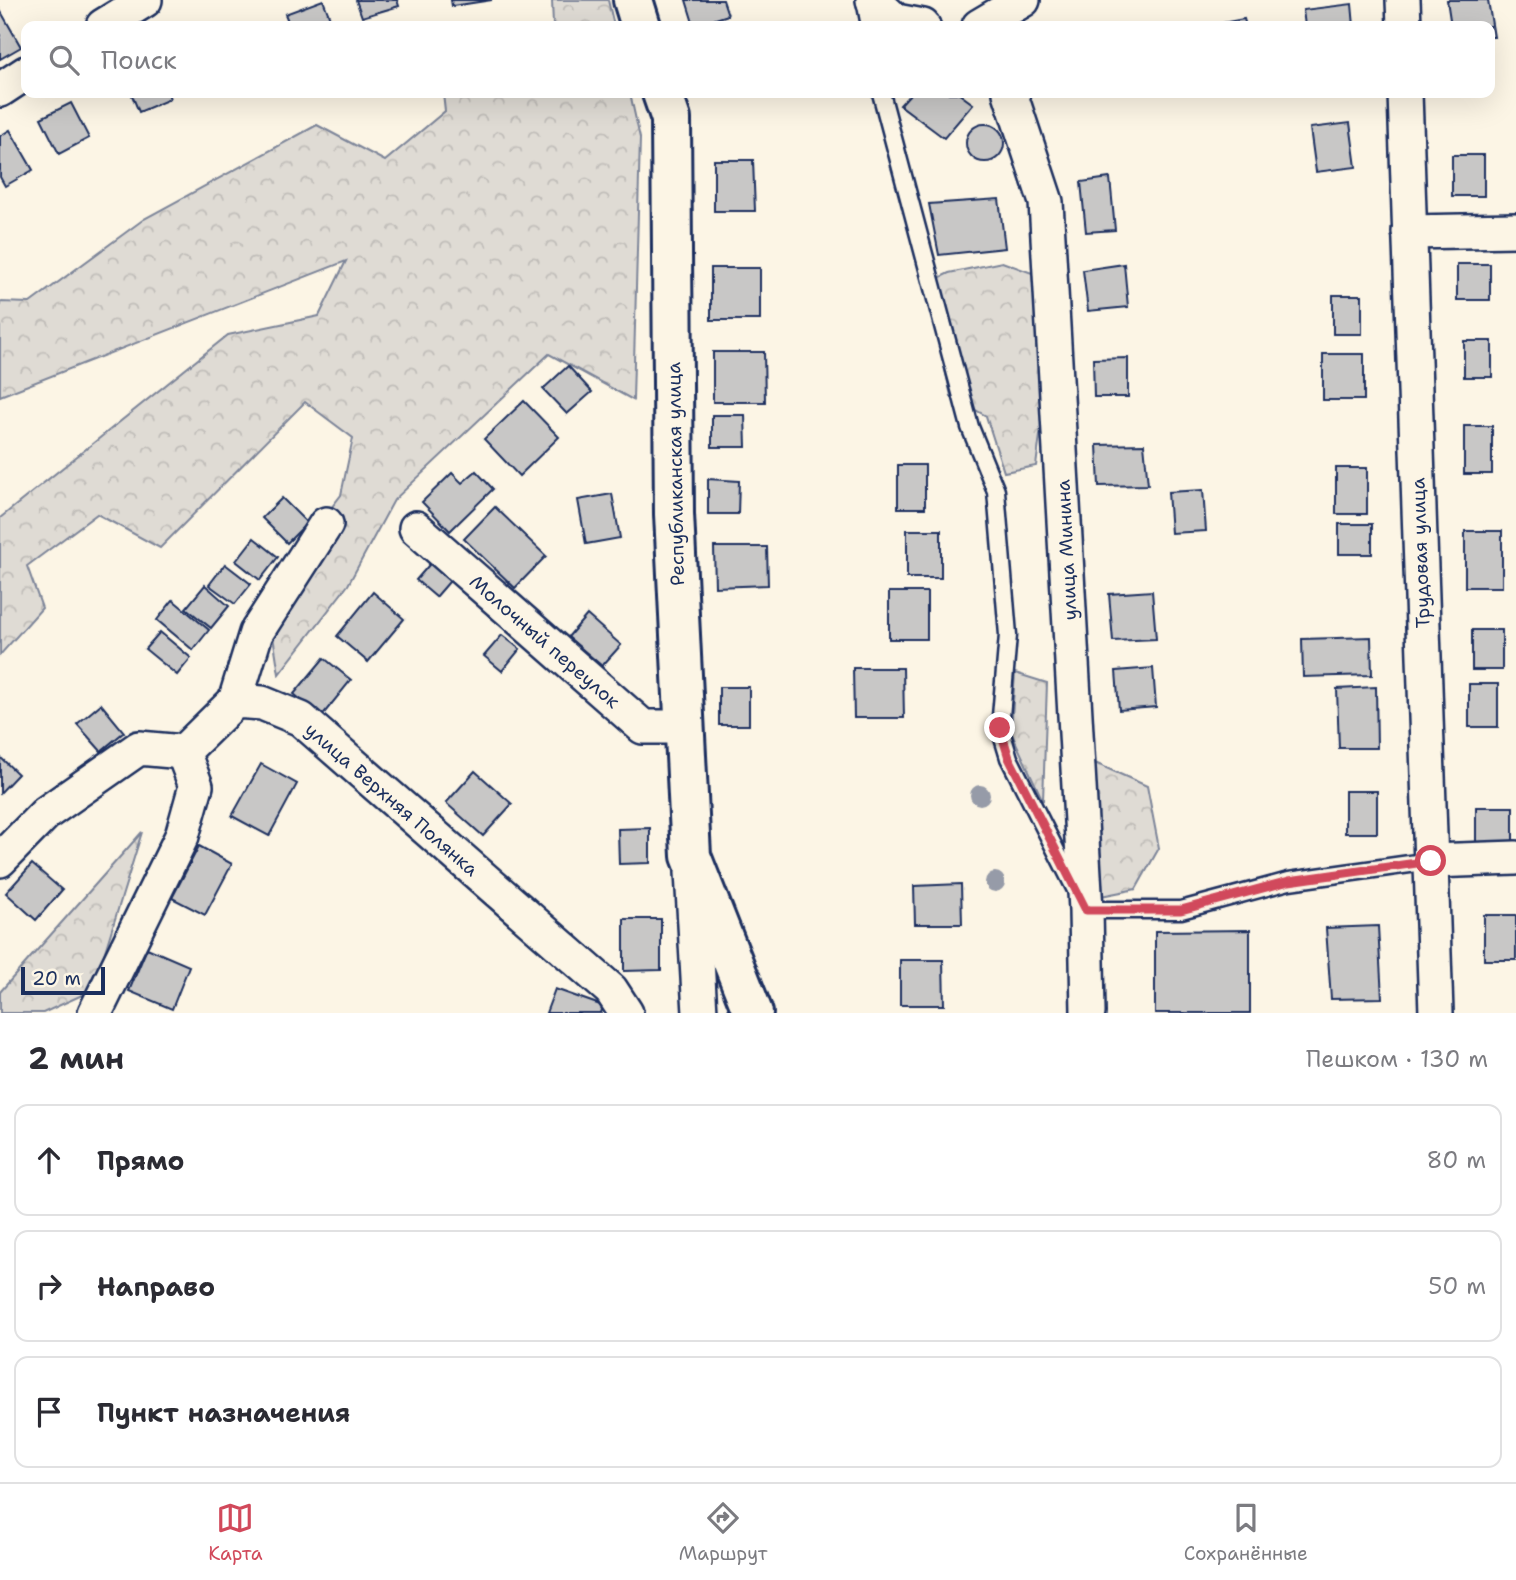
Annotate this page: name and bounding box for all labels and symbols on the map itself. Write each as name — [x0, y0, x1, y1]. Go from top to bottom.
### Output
street label: Республиканская улица — [661, 362, 690, 586]
street label: Трудовая улица — [1405, 477, 1436, 629]
street label: улица Минина — [1050, 479, 1083, 621]
street label: Молочный переулок — [464, 569, 625, 714]
route end — [984, 712, 1015, 743]
street label: улица Верхняя Полянка — [300, 717, 484, 882]
route start — [1415, 845, 1446, 876]
scale bar — [21, 964, 105, 996]

